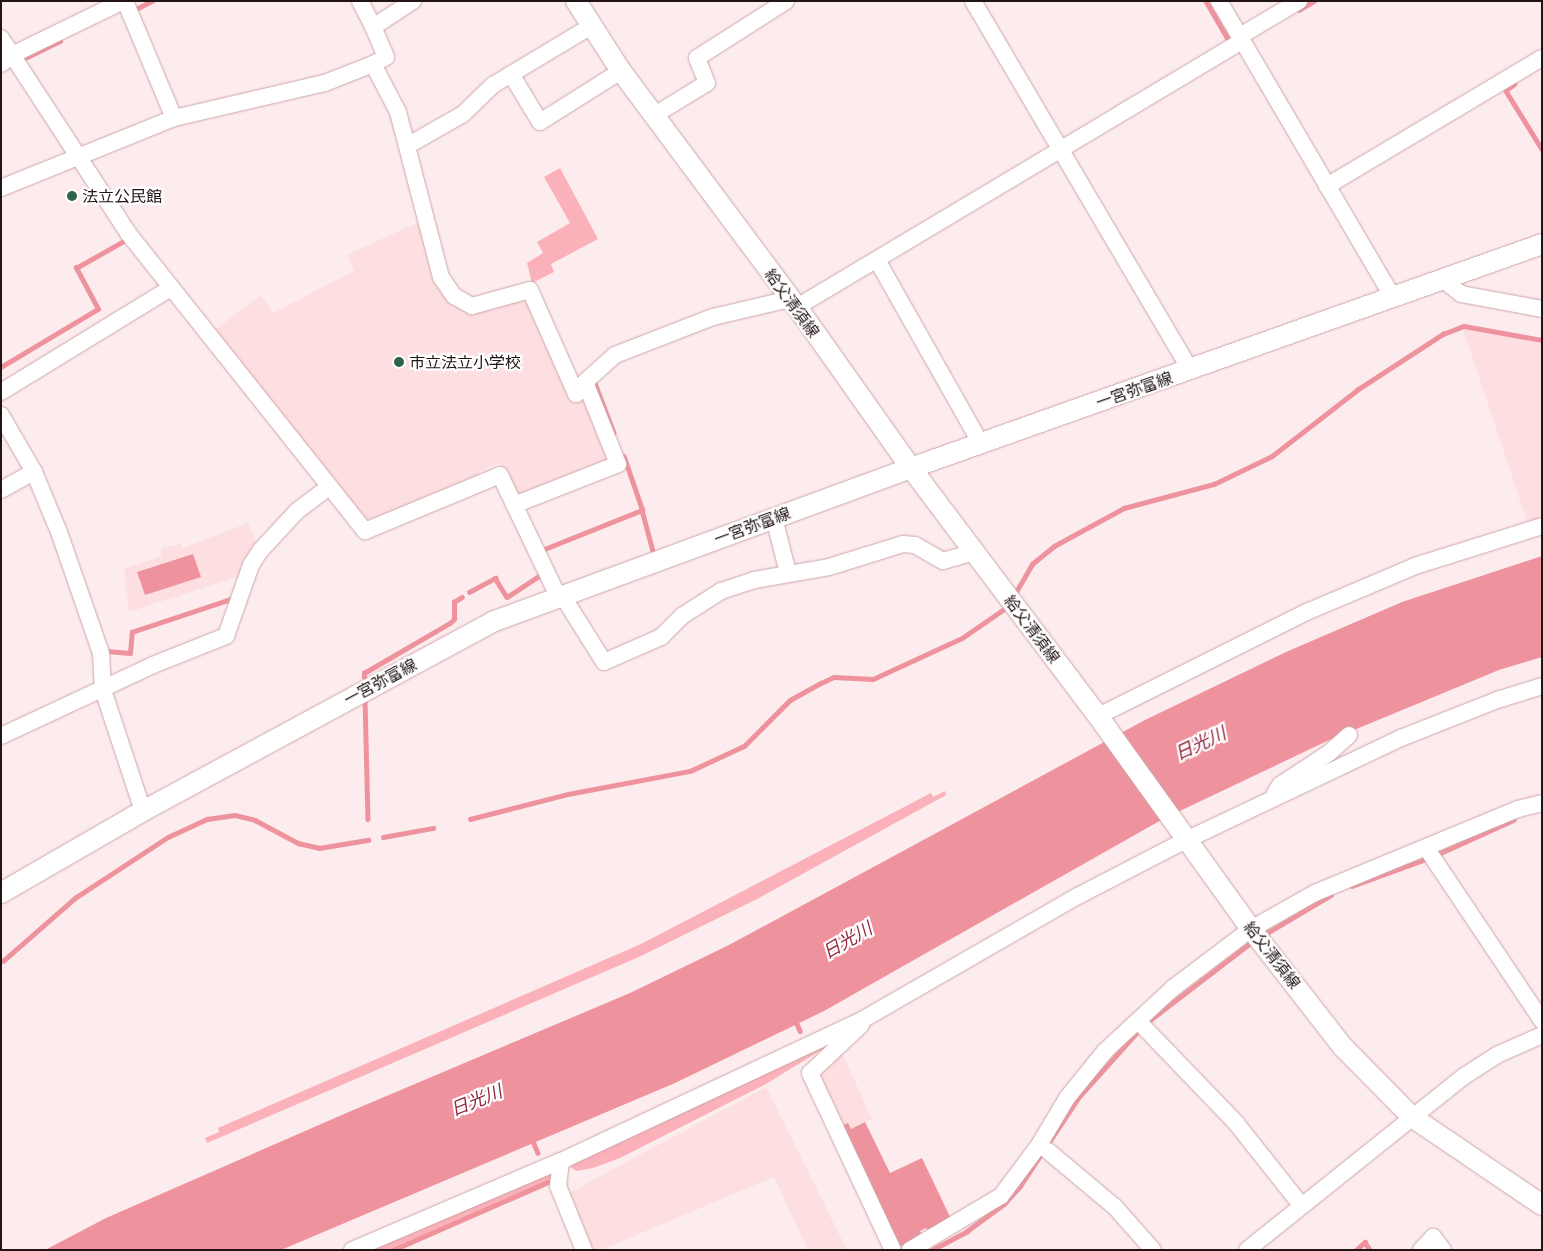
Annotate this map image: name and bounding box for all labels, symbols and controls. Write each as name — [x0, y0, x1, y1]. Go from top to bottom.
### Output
place label: 法立公民館 — [82, 186, 162, 206]
marker: 法立公民館 — [66, 190, 78, 202]
street label: 給父清須線 — [761, 265, 823, 341]
place label: 市立法立小学校 — [409, 352, 521, 372]
marker: 市立法立小学校 — [393, 356, 405, 368]
street label: 一宮弥富線 — [1093, 368, 1175, 412]
street label: 一宮弥富線 — [711, 503, 793, 549]
street label: 給父清須線 — [1000, 591, 1064, 667]
street label: 一宮弥富線 — [340, 655, 420, 709]
water label: 日光川 — [1171, 722, 1229, 764]
water label: 日光川 — [818, 917, 876, 963]
street label: 給父清須線 — [1240, 918, 1304, 992]
water label: 日光川 — [447, 1080, 505, 1120]

